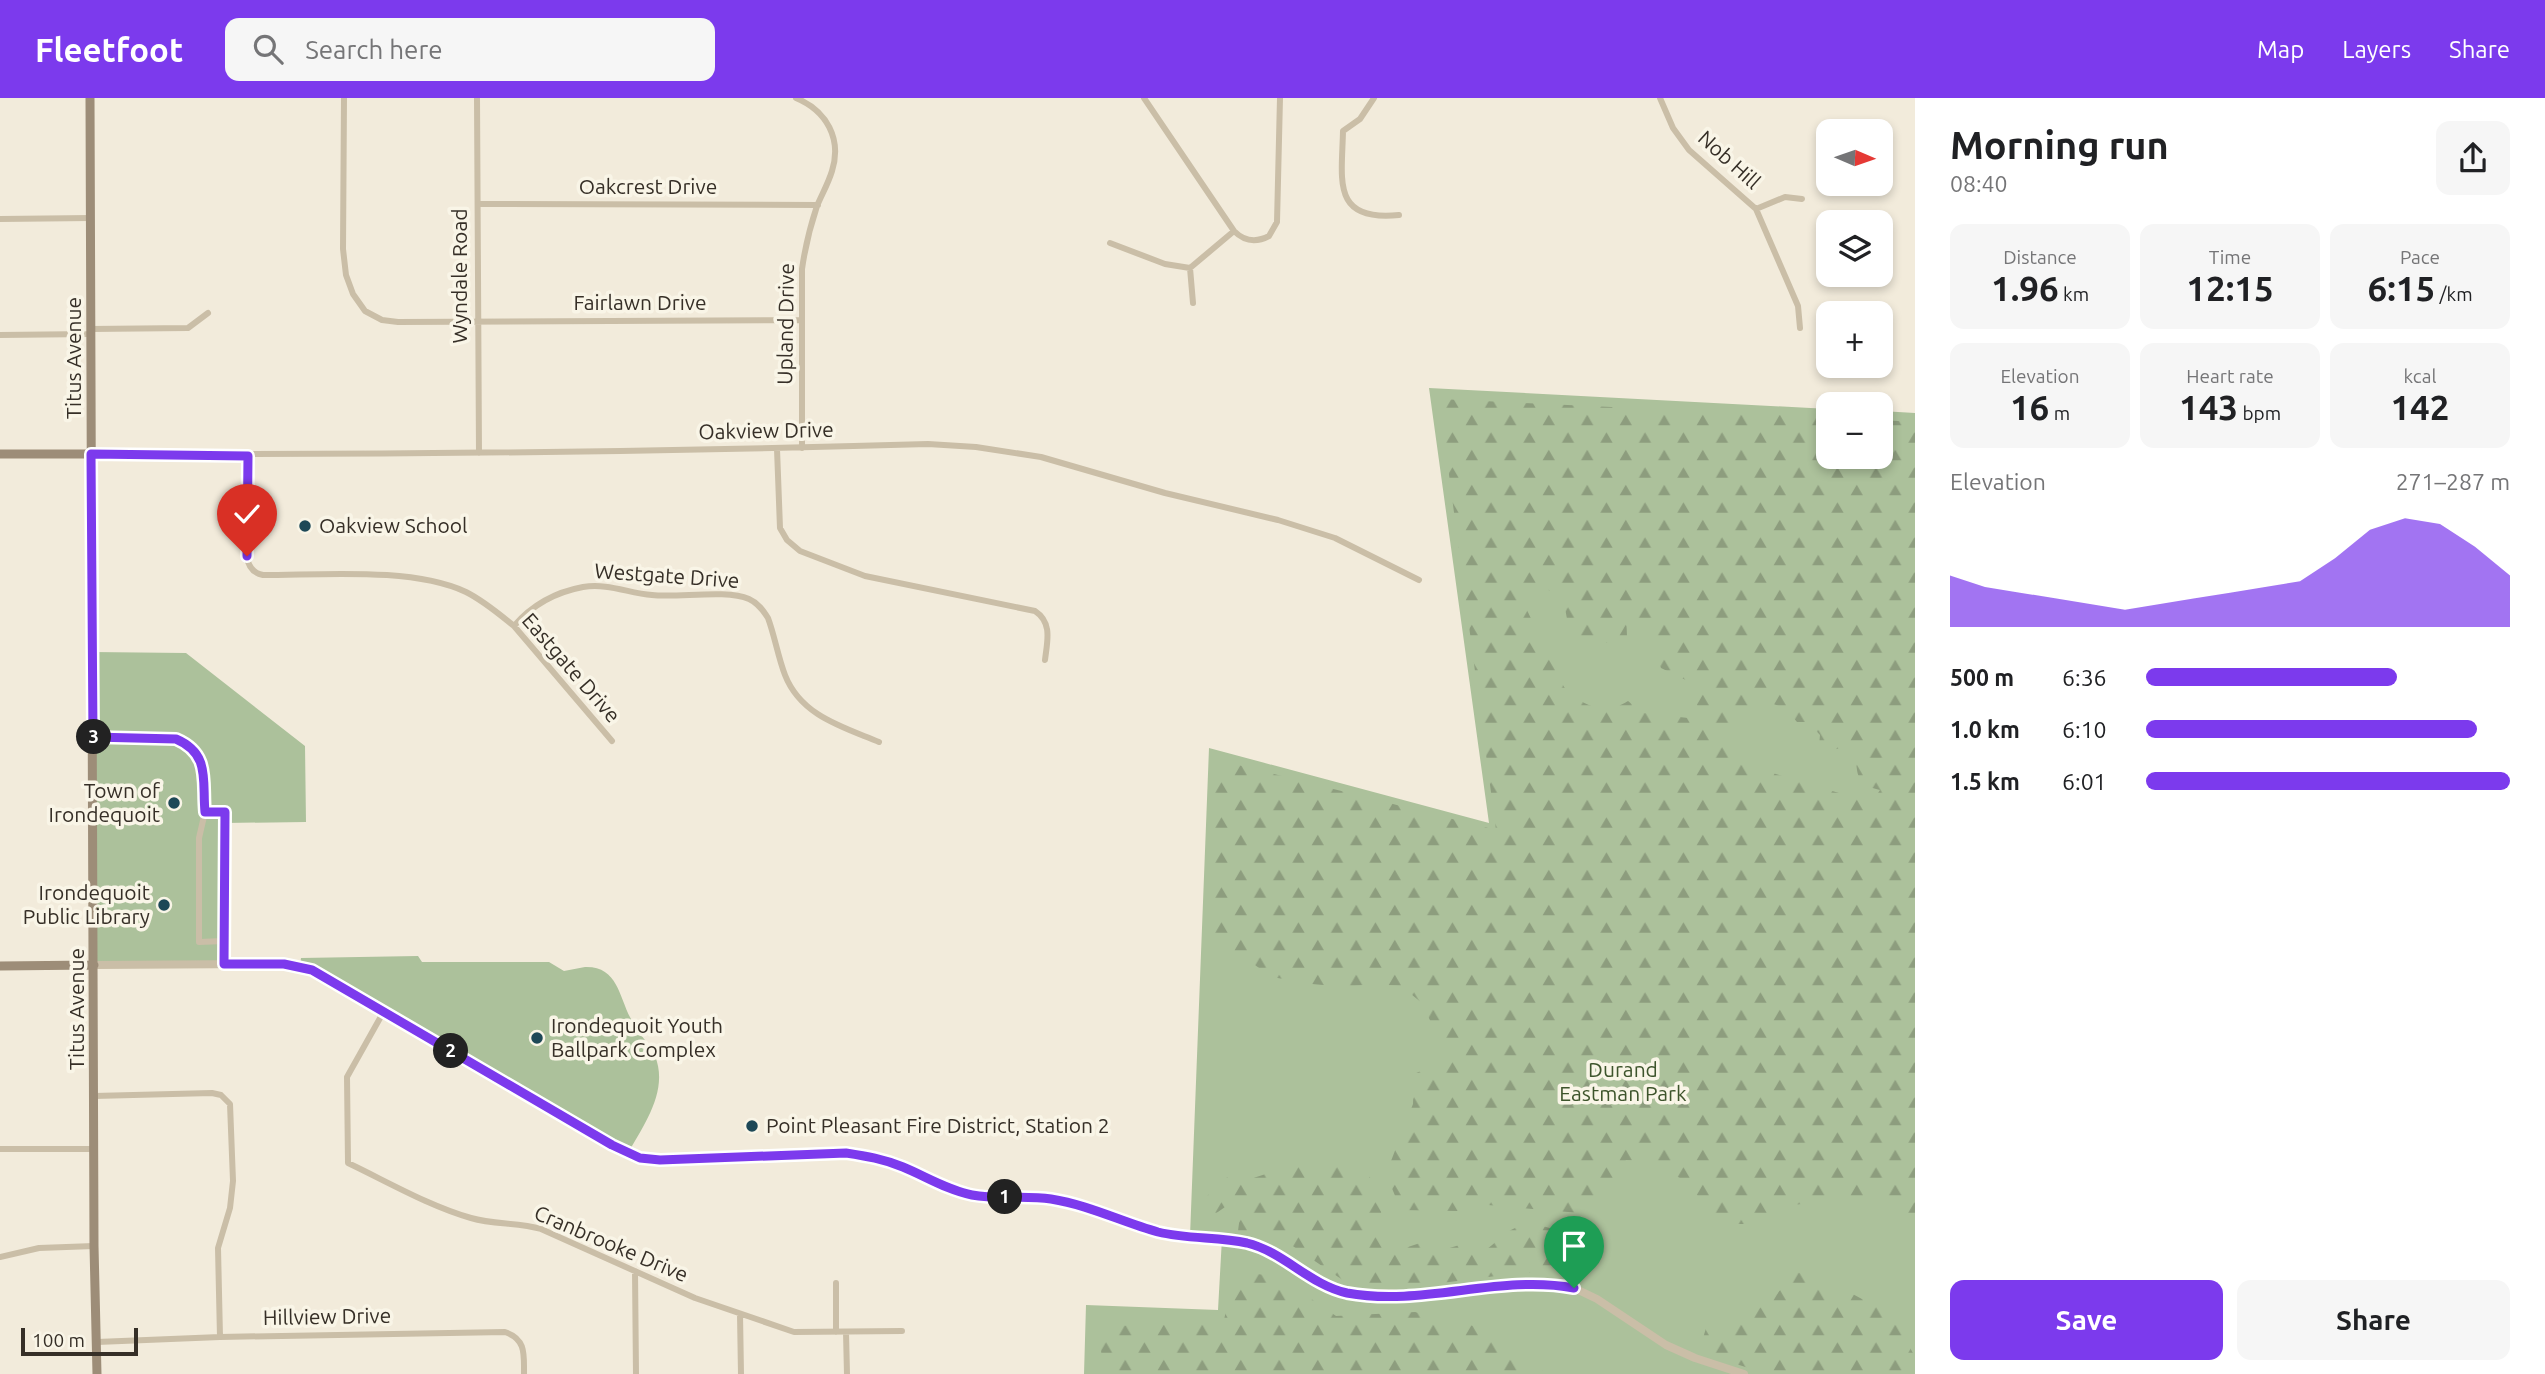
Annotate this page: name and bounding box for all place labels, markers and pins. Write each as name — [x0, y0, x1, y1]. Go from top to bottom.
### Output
pin — [217, 484, 277, 556]
place label: Oakview School — [319, 513, 468, 537]
marker: Oakview School — [297, 518, 313, 534]
pin: 3 — [76, 720, 112, 754]
place label: Town of Irondequoit — [49, 778, 161, 826]
marker: Town of Irondequoit — [166, 795, 182, 811]
place label: Irondequoit Public Library — [23, 880, 150, 928]
marker: Irondequoit Public Library — [156, 897, 172, 913]
place label: Irondequoit Youth Ballpark Complex — [551, 1013, 723, 1061]
marker: Irondequoit Youth Ballpark Complex — [529, 1030, 545, 1046]
pin: 2 — [434, 1034, 468, 1068]
place label: Point Pleasant Fire District, Station 2 — [766, 1113, 1110, 1137]
marker: Point Pleasant Fire District, Station 2 — [744, 1118, 760, 1134]
pin: 1 — [988, 1180, 1023, 1214]
pin — [1544, 1216, 1604, 1288]

